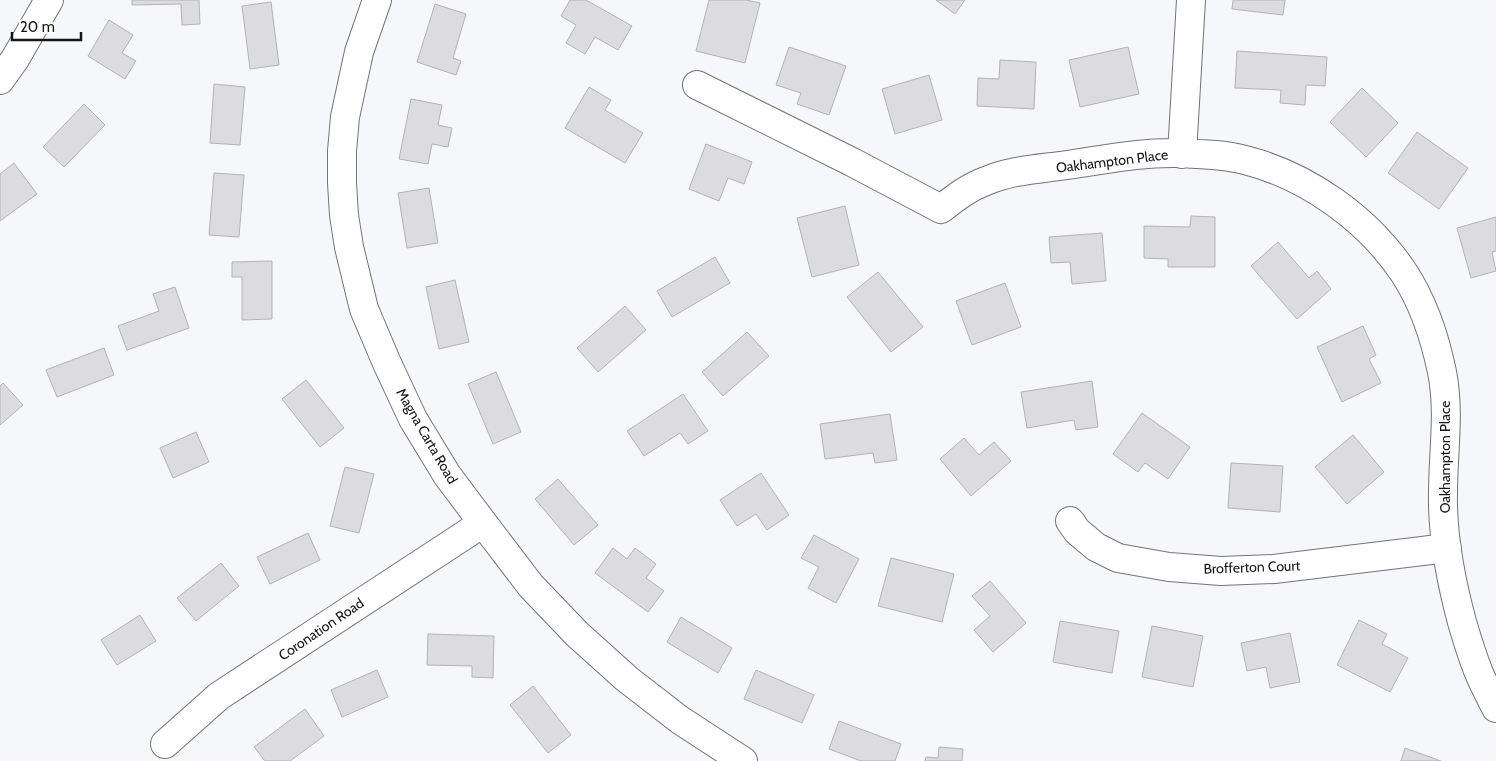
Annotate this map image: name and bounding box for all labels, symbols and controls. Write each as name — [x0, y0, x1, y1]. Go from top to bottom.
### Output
scale bar — [12, 10, 81, 42]
text: 20 m — [20, 18, 55, 36]
street label: Oakhampton Place — [1055, 145, 1169, 177]
street label: Magna Carta Road — [392, 385, 462, 487]
street label: Oakhampton Place — [1436, 401, 1454, 513]
street label: Brofferton Court — [1203, 556, 1301, 578]
street label: Coronation Road — [275, 594, 367, 664]

